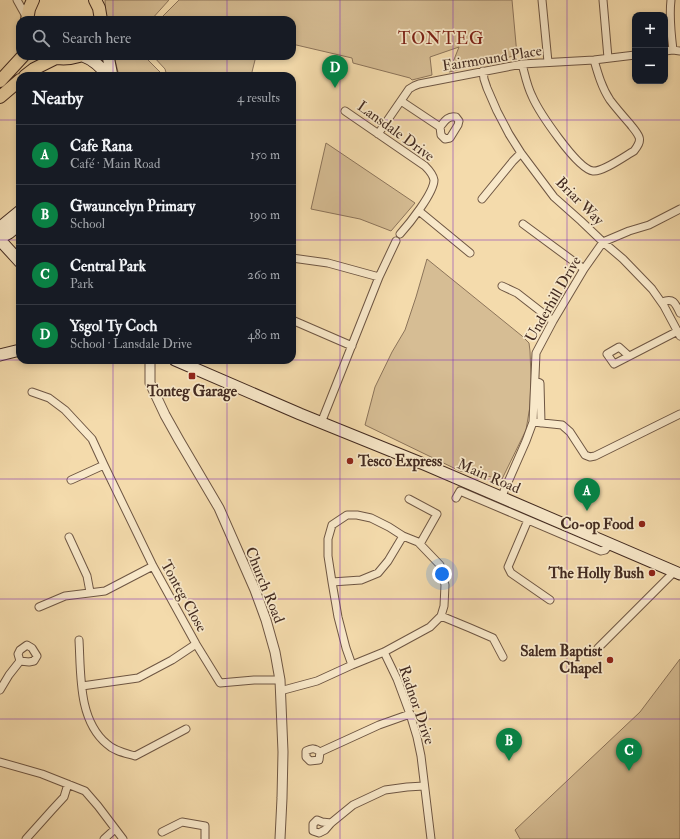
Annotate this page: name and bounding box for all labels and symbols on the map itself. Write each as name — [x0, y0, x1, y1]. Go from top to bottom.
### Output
district label: TONTEG — [398, 28, 484, 49]
street label: Fairmound Place — [441, 41, 543, 76]
pin: D — [322, 55, 348, 88]
street label: Lansdale Drive — [353, 97, 438, 166]
street label: Briar Way — [551, 173, 608, 230]
street label: Underhill Drive — [521, 253, 586, 346]
marker: Tonteg Garage — [187, 371, 197, 381]
place label: Tonteg Garage — [146, 382, 238, 402]
place label: Tesco Express — [357, 452, 442, 472]
street label: Main Road — [454, 455, 524, 499]
marker: Tesco Express — [345, 456, 355, 466]
pin: A — [574, 478, 600, 511]
place label: Co-op Food — [561, 515, 635, 535]
marker: Co-op Food — [637, 519, 647, 529]
street label: Church Road — [241, 544, 289, 627]
street label: Tonteg Close — [156, 557, 211, 635]
your location — [432, 564, 452, 584]
place label: The Holly Bush — [547, 564, 644, 584]
marker: The Holly Bush — [647, 568, 657, 578]
place label: Salem Baptist Chapel — [520, 642, 602, 679]
marker: Salem Baptist Chapel — [605, 655, 615, 665]
street label: Radnor Drive — [394, 663, 439, 747]
pin: B — [496, 728, 522, 761]
pin: C — [616, 738, 642, 771]

